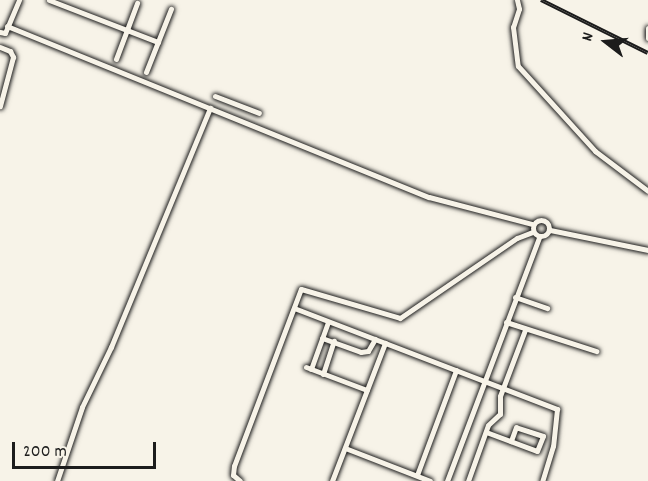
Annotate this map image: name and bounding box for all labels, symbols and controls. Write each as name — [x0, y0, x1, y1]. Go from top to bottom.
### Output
north arrow — [576, 12, 636, 72]
text: N — [576, 30, 600, 44]
scale bar — [15, 430, 159, 468]
text: 200 m — [23, 440, 67, 465]

